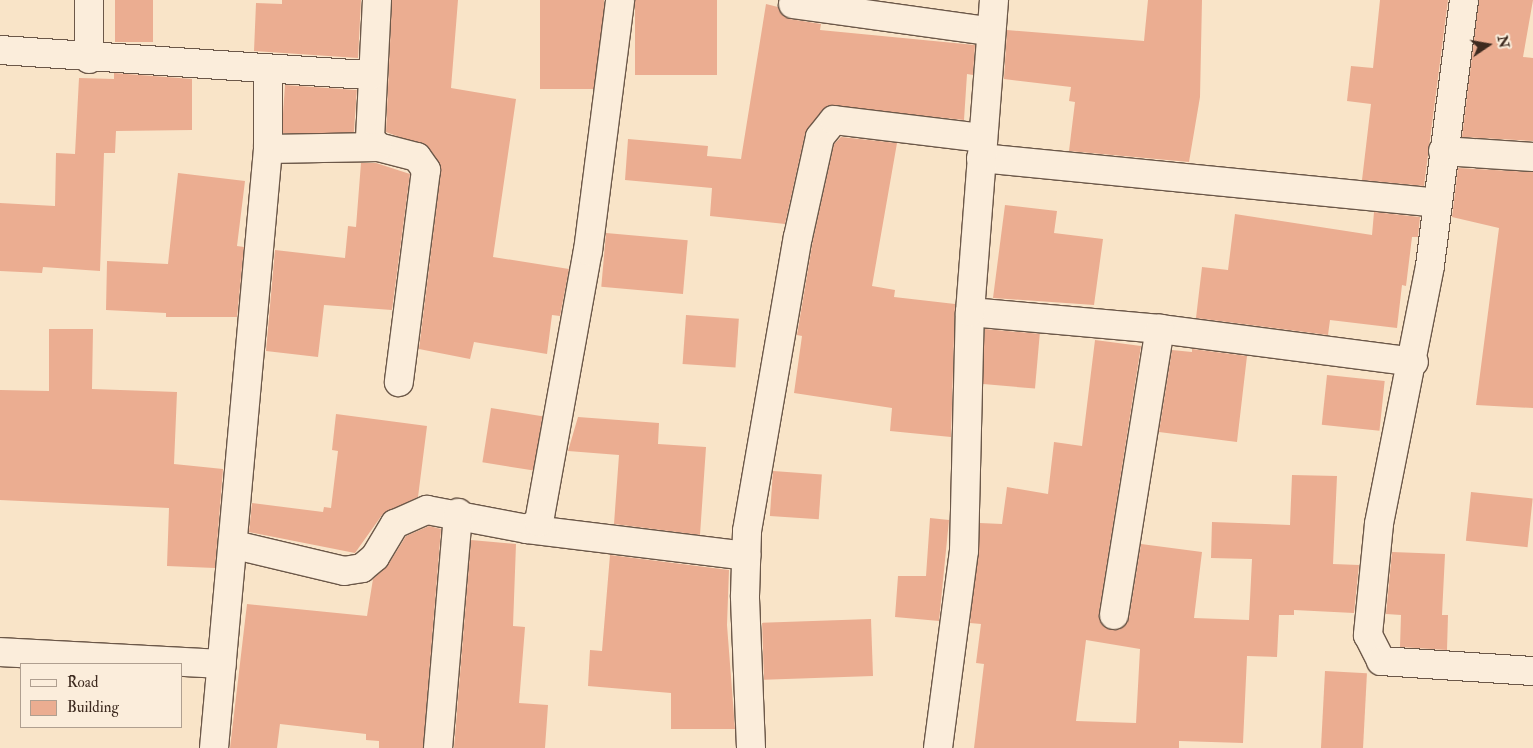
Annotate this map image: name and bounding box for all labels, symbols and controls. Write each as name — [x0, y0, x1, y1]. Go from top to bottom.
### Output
north arrow — [1463, 20, 1513, 70]
text: N — [1494, 34, 1513, 50]
legend — [20, 663, 182, 728]
text: Road — [67, 673, 98, 692]
text: Building — [67, 698, 119, 717]

